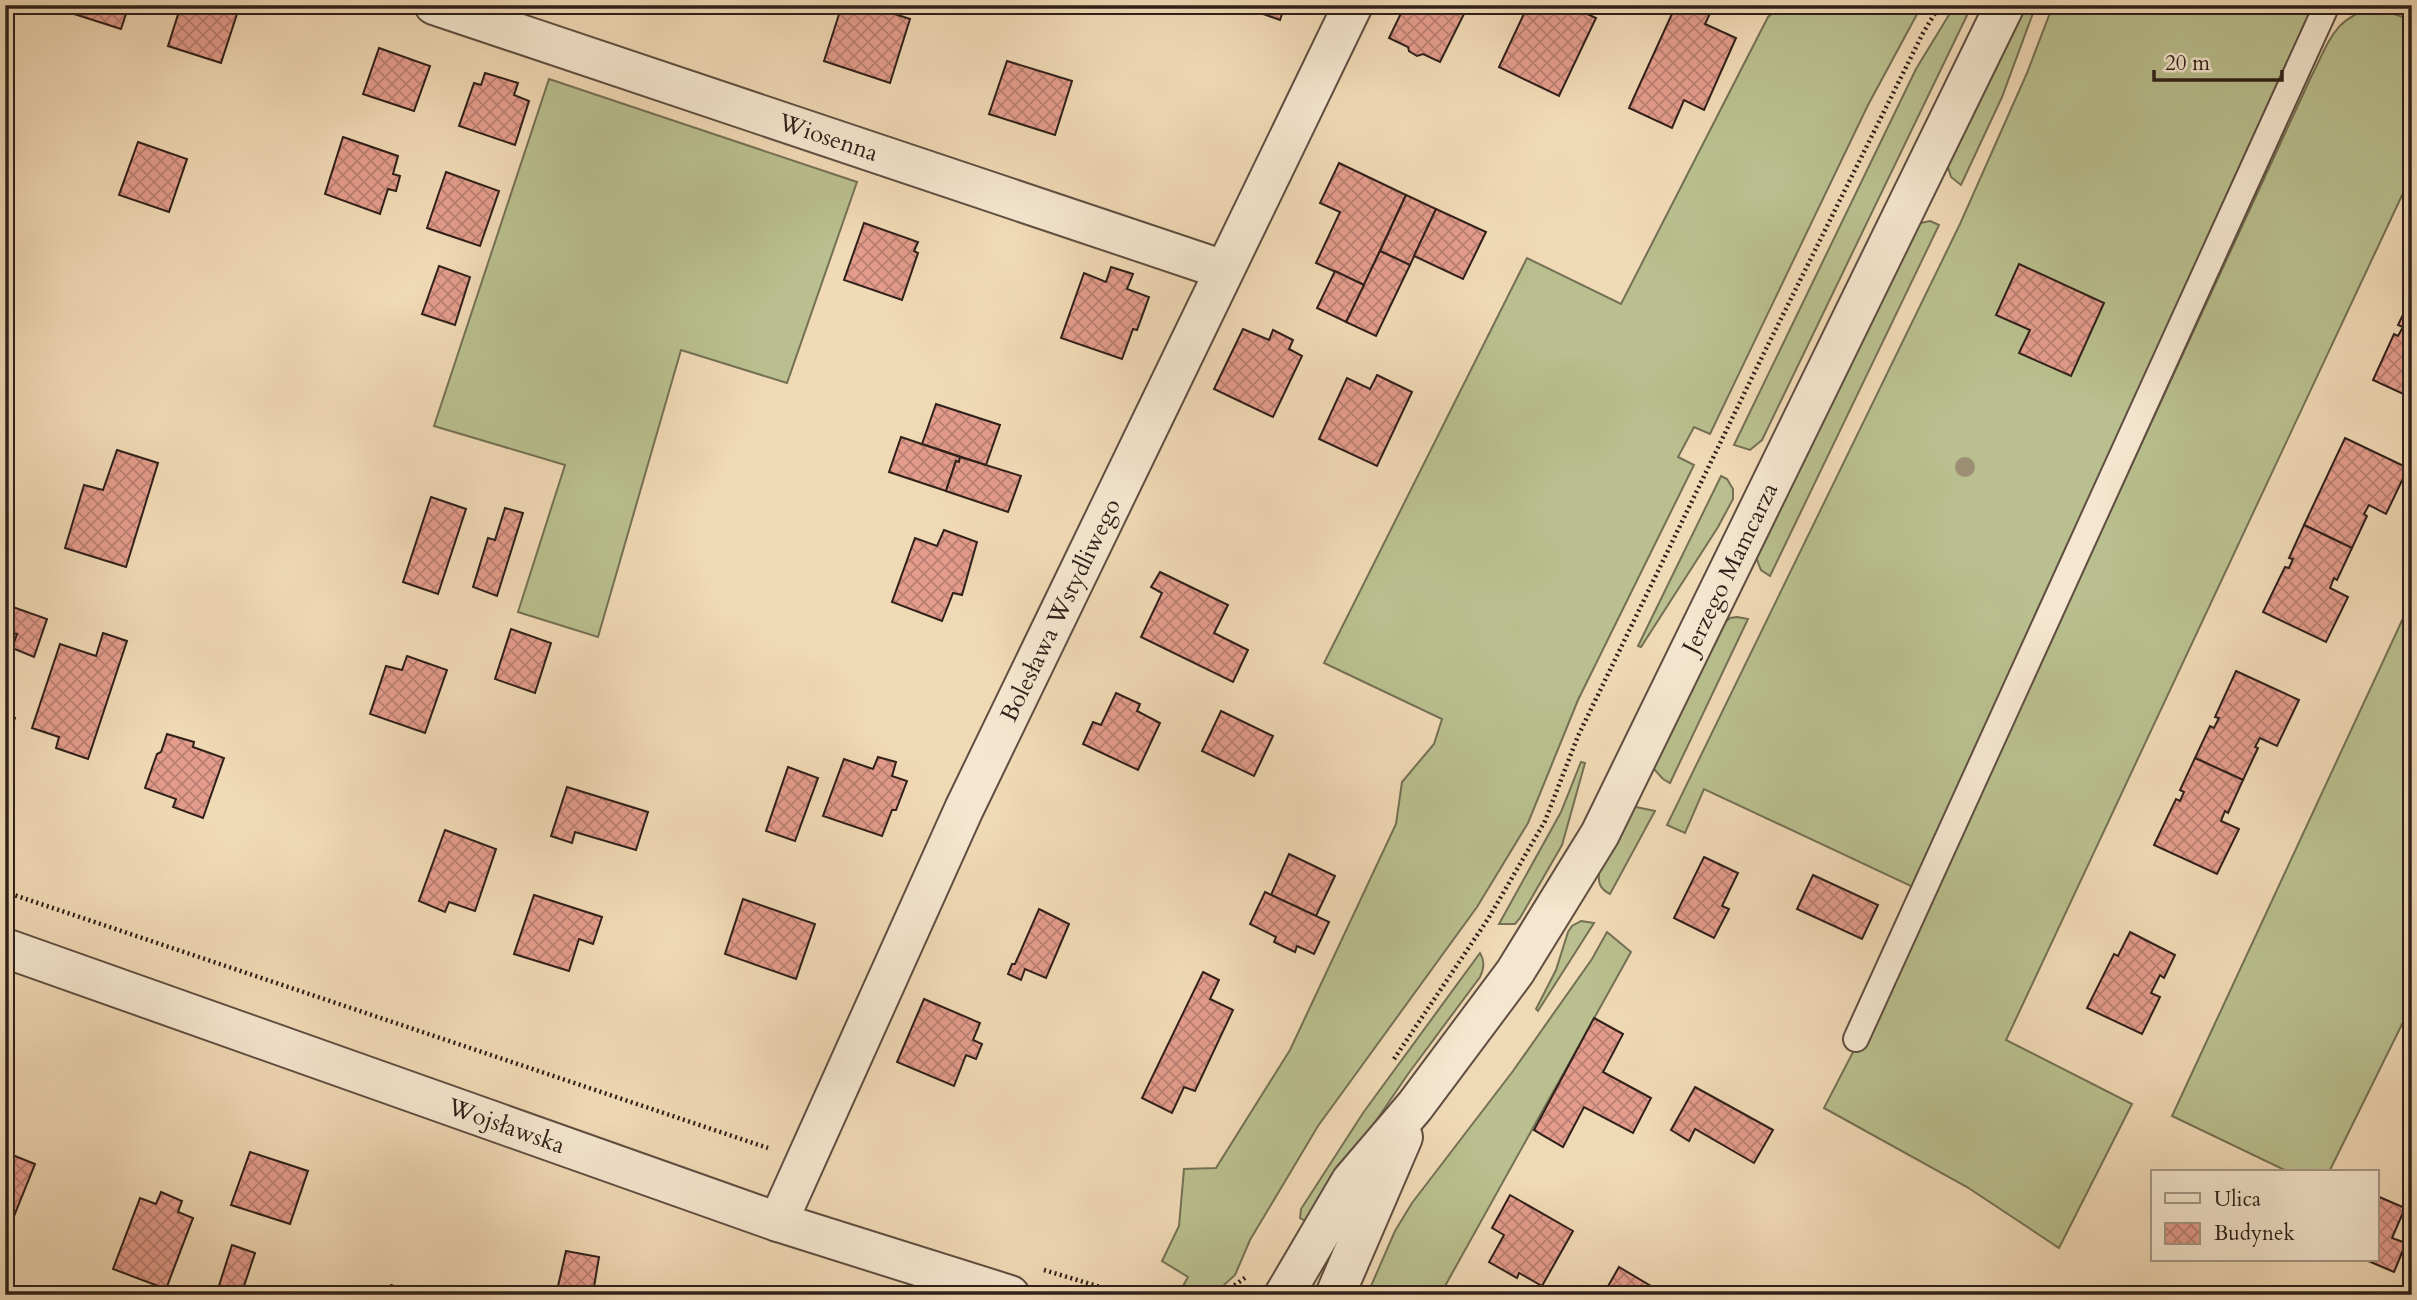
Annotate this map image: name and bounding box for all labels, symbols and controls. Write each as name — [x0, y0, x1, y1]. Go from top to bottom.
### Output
scale bar — [2154, 38, 2282, 82]
text: 20 m — [2165, 49, 2210, 78]
street label: Wiosenna — [773, 105, 883, 169]
street label: Jerzego Mamcarza — [1673, 476, 1786, 662]
street label: Bolesława Wstydliwego — [992, 493, 1128, 727]
street label: Wojsławska — [443, 1089, 570, 1162]
legend — [2151, 1170, 2378, 1262]
text: Ulica — [2214, 1185, 2261, 1214]
text: Budynek — [2214, 1219, 2296, 1248]

